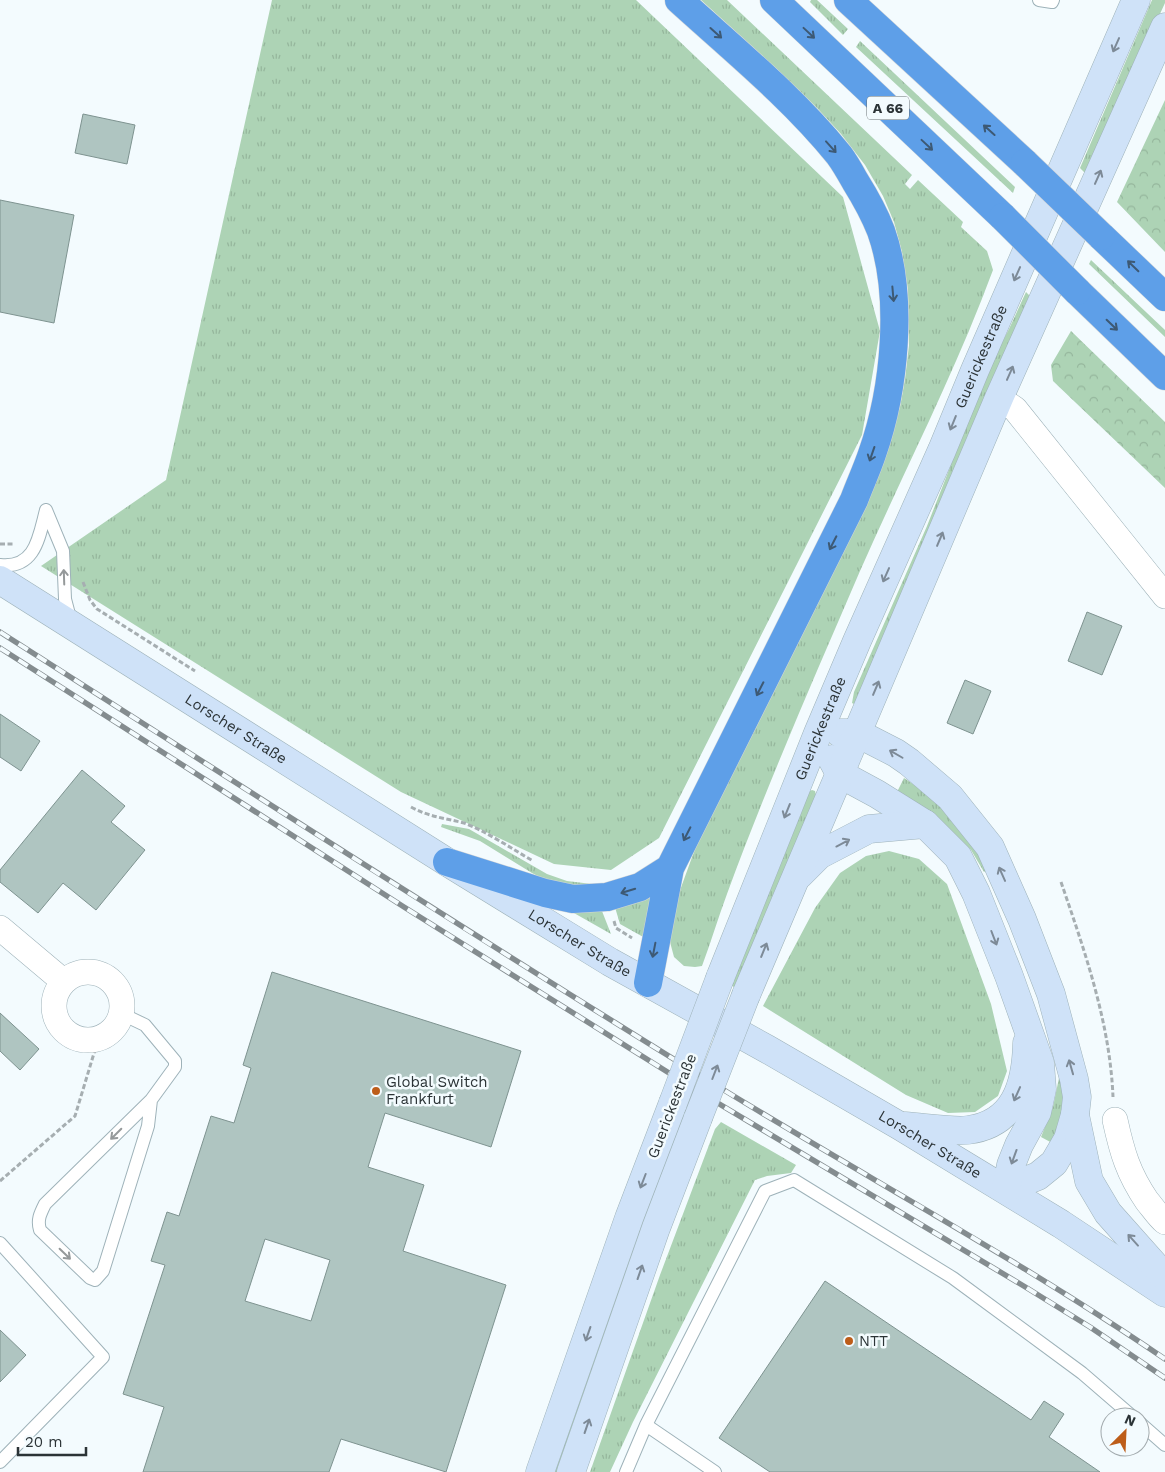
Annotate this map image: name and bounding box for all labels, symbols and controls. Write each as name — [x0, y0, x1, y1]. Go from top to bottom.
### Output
one-way arrow — [709, 27, 722, 39]
one-way arrow — [803, 27, 815, 39]
one-way arrow — [1111, 37, 1121, 52]
road number: A 66 — [867, 96, 909, 120]
one-way arrow — [982, 124, 995, 136]
one-way arrow — [921, 139, 933, 151]
one-way arrow — [825, 140, 837, 153]
one-way arrow — [1093, 170, 1103, 185]
one-way arrow — [1127, 260, 1139, 272]
one-way arrow — [1011, 266, 1021, 281]
one-way arrow — [888, 286, 898, 302]
street label: Guerickestraße — [951, 302, 1011, 411]
one-way arrow — [1106, 319, 1119, 331]
one-way arrow — [1006, 366, 1015, 381]
one-way arrow — [948, 415, 957, 431]
one-way arrow — [867, 445, 876, 461]
one-way arrow — [936, 531, 945, 546]
one-way arrow — [827, 535, 837, 550]
one-way arrow — [881, 567, 891, 582]
one-way arrow — [59, 569, 69, 585]
street label: Guerickestraße — [791, 674, 850, 783]
one-way arrow — [755, 681, 765, 696]
one-way arrow — [872, 681, 882, 696]
street label: Lorscher Straße — [182, 690, 290, 768]
one-way arrow — [889, 749, 904, 759]
one-way arrow — [782, 803, 791, 818]
one-way arrow — [682, 826, 691, 841]
one-way arrow — [835, 838, 850, 847]
one-way arrow — [996, 867, 1006, 882]
one-way arrow — [620, 887, 636, 897]
street label: Lorscher Straße — [525, 905, 634, 981]
one-way arrow — [990, 930, 999, 945]
one-way arrow — [649, 942, 658, 958]
one-way arrow — [760, 943, 770, 958]
street label: Guerickestraße — [644, 1051, 700, 1161]
one-way arrow — [1066, 1060, 1075, 1076]
one-way arrow — [711, 1065, 721, 1080]
place label: Global Switch Frankfurt — [386, 1073, 488, 1108]
marker: Global Switch Frankfurt — [370, 1085, 382, 1097]
one-way arrow — [1011, 1086, 1021, 1101]
street label: Lorscher Straße — [875, 1106, 985, 1182]
one-way arrow — [110, 1128, 122, 1140]
one-way arrow — [1009, 1148, 1018, 1164]
one-way arrow — [638, 1173, 647, 1188]
one-way arrow — [1127, 1234, 1138, 1247]
one-way arrow — [59, 1248, 72, 1260]
one-way arrow — [636, 1265, 645, 1281]
one-way arrow — [583, 1326, 592, 1341]
place label: NTT — [859, 1332, 888, 1350]
marker: NTT — [843, 1335, 855, 1347]
north arrow — [1100, 1407, 1150, 1457]
text: N — [1122, 1411, 1138, 1430]
one-way arrow — [583, 1419, 592, 1434]
scale bar — [18, 1424, 85, 1456]
text: 20 m — [25, 1433, 63, 1451]

